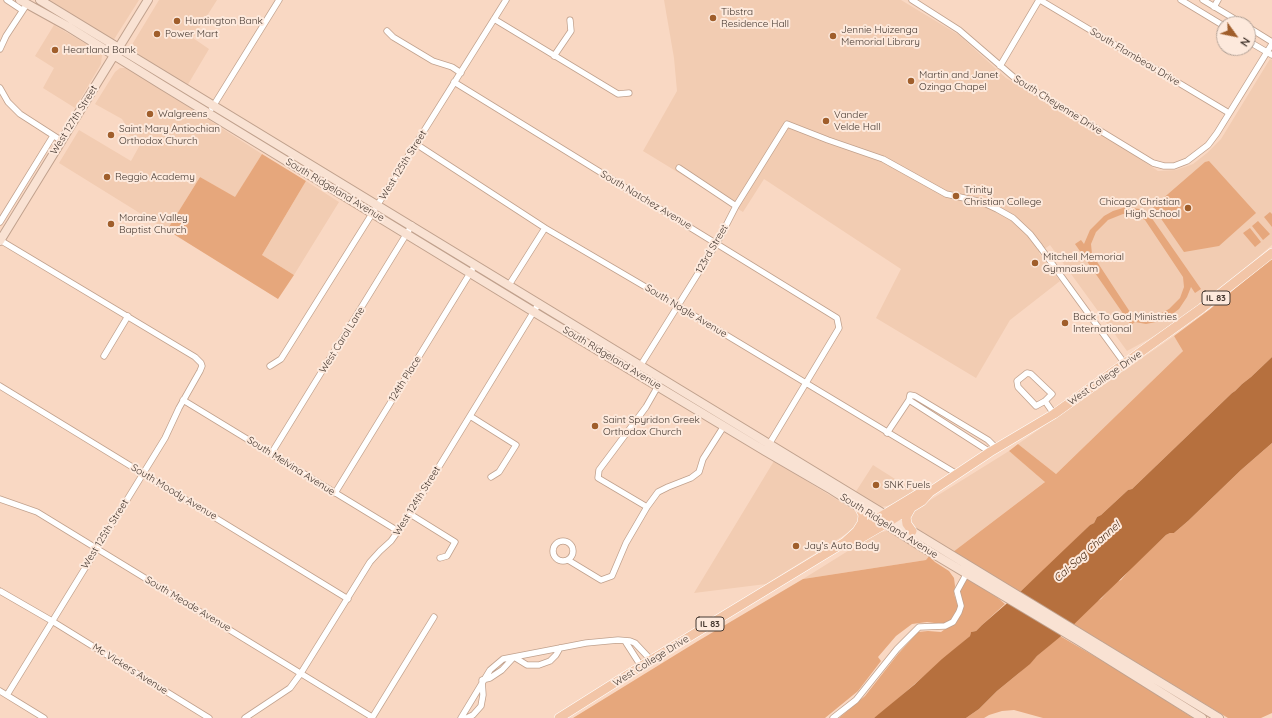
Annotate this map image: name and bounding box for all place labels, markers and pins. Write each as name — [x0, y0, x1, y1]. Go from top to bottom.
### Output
place label: Tibstra Residence Hall — [721, 6, 789, 30]
marker: Tibstra Residence Hall — [708, 13, 718, 23]
place label: Huntington Bank — [185, 15, 263, 27]
marker: Huntington Bank — [172, 16, 182, 26]
place label: Jennie Huizenga Memorial Library — [841, 24, 920, 48]
place label: Power Mart — [165, 28, 218, 40]
marker: Power Mart — [152, 29, 162, 39]
marker: Jennie Huizenga Memorial Library — [828, 31, 838, 41]
place label: Heartland Bank — [63, 44, 136, 56]
marker: Heartland Bank — [50, 45, 60, 55]
place label: Martin and Janet Ozinga Chapel — [919, 69, 998, 92]
marker: Martin and Janet Ozinga Chapel — [906, 76, 916, 86]
place label: Walgreens — [158, 108, 207, 120]
marker: Walgreens — [145, 109, 155, 119]
place label: Vander Velde Hall — [834, 109, 881, 132]
marker: Vander Velde Hall — [821, 116, 831, 126]
place label: Saint Mary Antiochian Orthodox Church — [119, 123, 220, 146]
marker: Saint Mary Antiochian Orthodox Church — [106, 130, 116, 140]
place label: Reggio Academy — [115, 171, 195, 183]
marker: Reggio Academy — [102, 172, 112, 182]
place label: Trinity Christian College — [964, 184, 1041, 208]
marker: Trinity Christian College — [951, 191, 961, 201]
place label: Chicago Christian High School — [1099, 196, 1180, 220]
marker: Chicago Christian High School — [1183, 203, 1193, 213]
place label: Moraine Valley Baptist Church — [119, 212, 188, 236]
marker: Moraine Valley Baptist Church — [106, 219, 116, 229]
place label: Mitchell Memorial Gymnasium — [1043, 251, 1124, 274]
marker: Mitchell Memorial Gymnasium — [1030, 258, 1040, 268]
place label: Back To God Ministries International — [1073, 311, 1177, 334]
marker: Back To God Ministries International — [1060, 318, 1070, 328]
place label: Saint Spyridon Greek Orthodox Church — [603, 414, 700, 438]
marker: Saint Spyridon Greek Orthodox Church — [590, 421, 600, 431]
place label: SNK Fuels — [884, 479, 930, 491]
marker: SNK Fuels — [871, 480, 881, 490]
place label: Jay's Auto Body — [804, 540, 879, 552]
marker: Jay's Auto Body — [791, 541, 801, 551]

